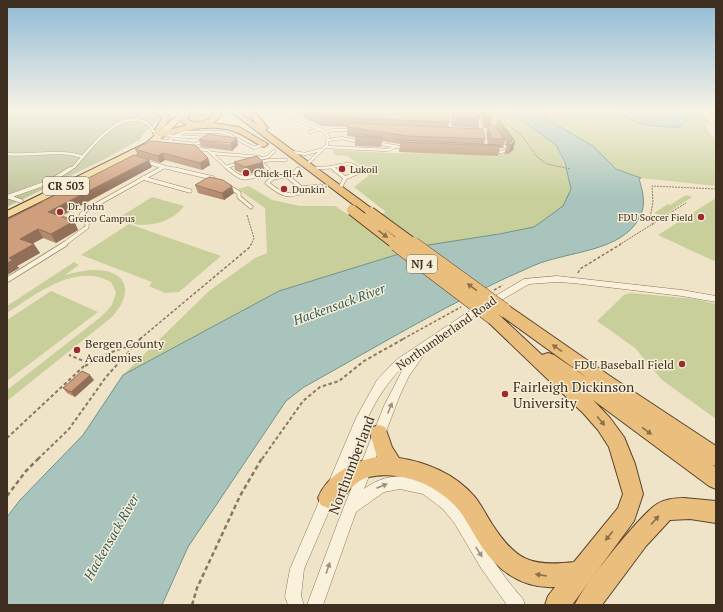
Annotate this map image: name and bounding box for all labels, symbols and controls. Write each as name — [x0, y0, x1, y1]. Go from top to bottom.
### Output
place label: Lukoil — [350, 163, 378, 176]
marker: Lukoil — [337, 164, 347, 174]
place label: Chick-fil-A — [254, 167, 303, 180]
marker: Chick-fil-A — [241, 168, 251, 178]
road number: CR 503 — [43, 177, 89, 195]
place label: Dunkin' — [292, 183, 327, 196]
marker: Dunkin' — [279, 184, 289, 194]
place label: Dr. John Greico Campus — [68, 200, 135, 225]
marker: Dr. John Greico Campus — [55, 207, 65, 217]
place label: FDU Soccer Field — [618, 211, 693, 224]
marker: FDU Soccer Field — [696, 212, 706, 222]
one-way arrow — [378, 230, 389, 238]
road number: NJ 4 — [407, 255, 437, 273]
water label: Hackensack River — [290, 279, 388, 329]
one-way arrow — [467, 283, 478, 291]
street label: Northumberland Road — [393, 293, 499, 373]
place label: Bergen County Academies — [85, 336, 165, 365]
one-way arrow — [552, 344, 562, 352]
marker: Bergen County Academies — [72, 345, 82, 355]
place label: FDU Baseball Field — [574, 357, 674, 372]
marker: FDU Baseball Field — [677, 359, 687, 369]
place label: Fairleigh Dickinson University — [513, 377, 635, 412]
marker: Fairleigh Dickinson University — [500, 389, 510, 399]
one-way arrow — [387, 401, 393, 413]
street label: Northumberland — [323, 413, 379, 517]
one-way arrow — [596, 415, 605, 426]
one-way arrow — [642, 427, 653, 435]
one-way arrow — [377, 483, 389, 489]
water label: Hackensack River — [79, 490, 143, 584]
one-way arrow — [650, 515, 660, 525]
one-way arrow — [605, 530, 614, 541]
one-way arrow — [476, 546, 483, 558]
one-way arrow — [325, 562, 331, 574]
one-way arrow — [535, 572, 547, 578]

